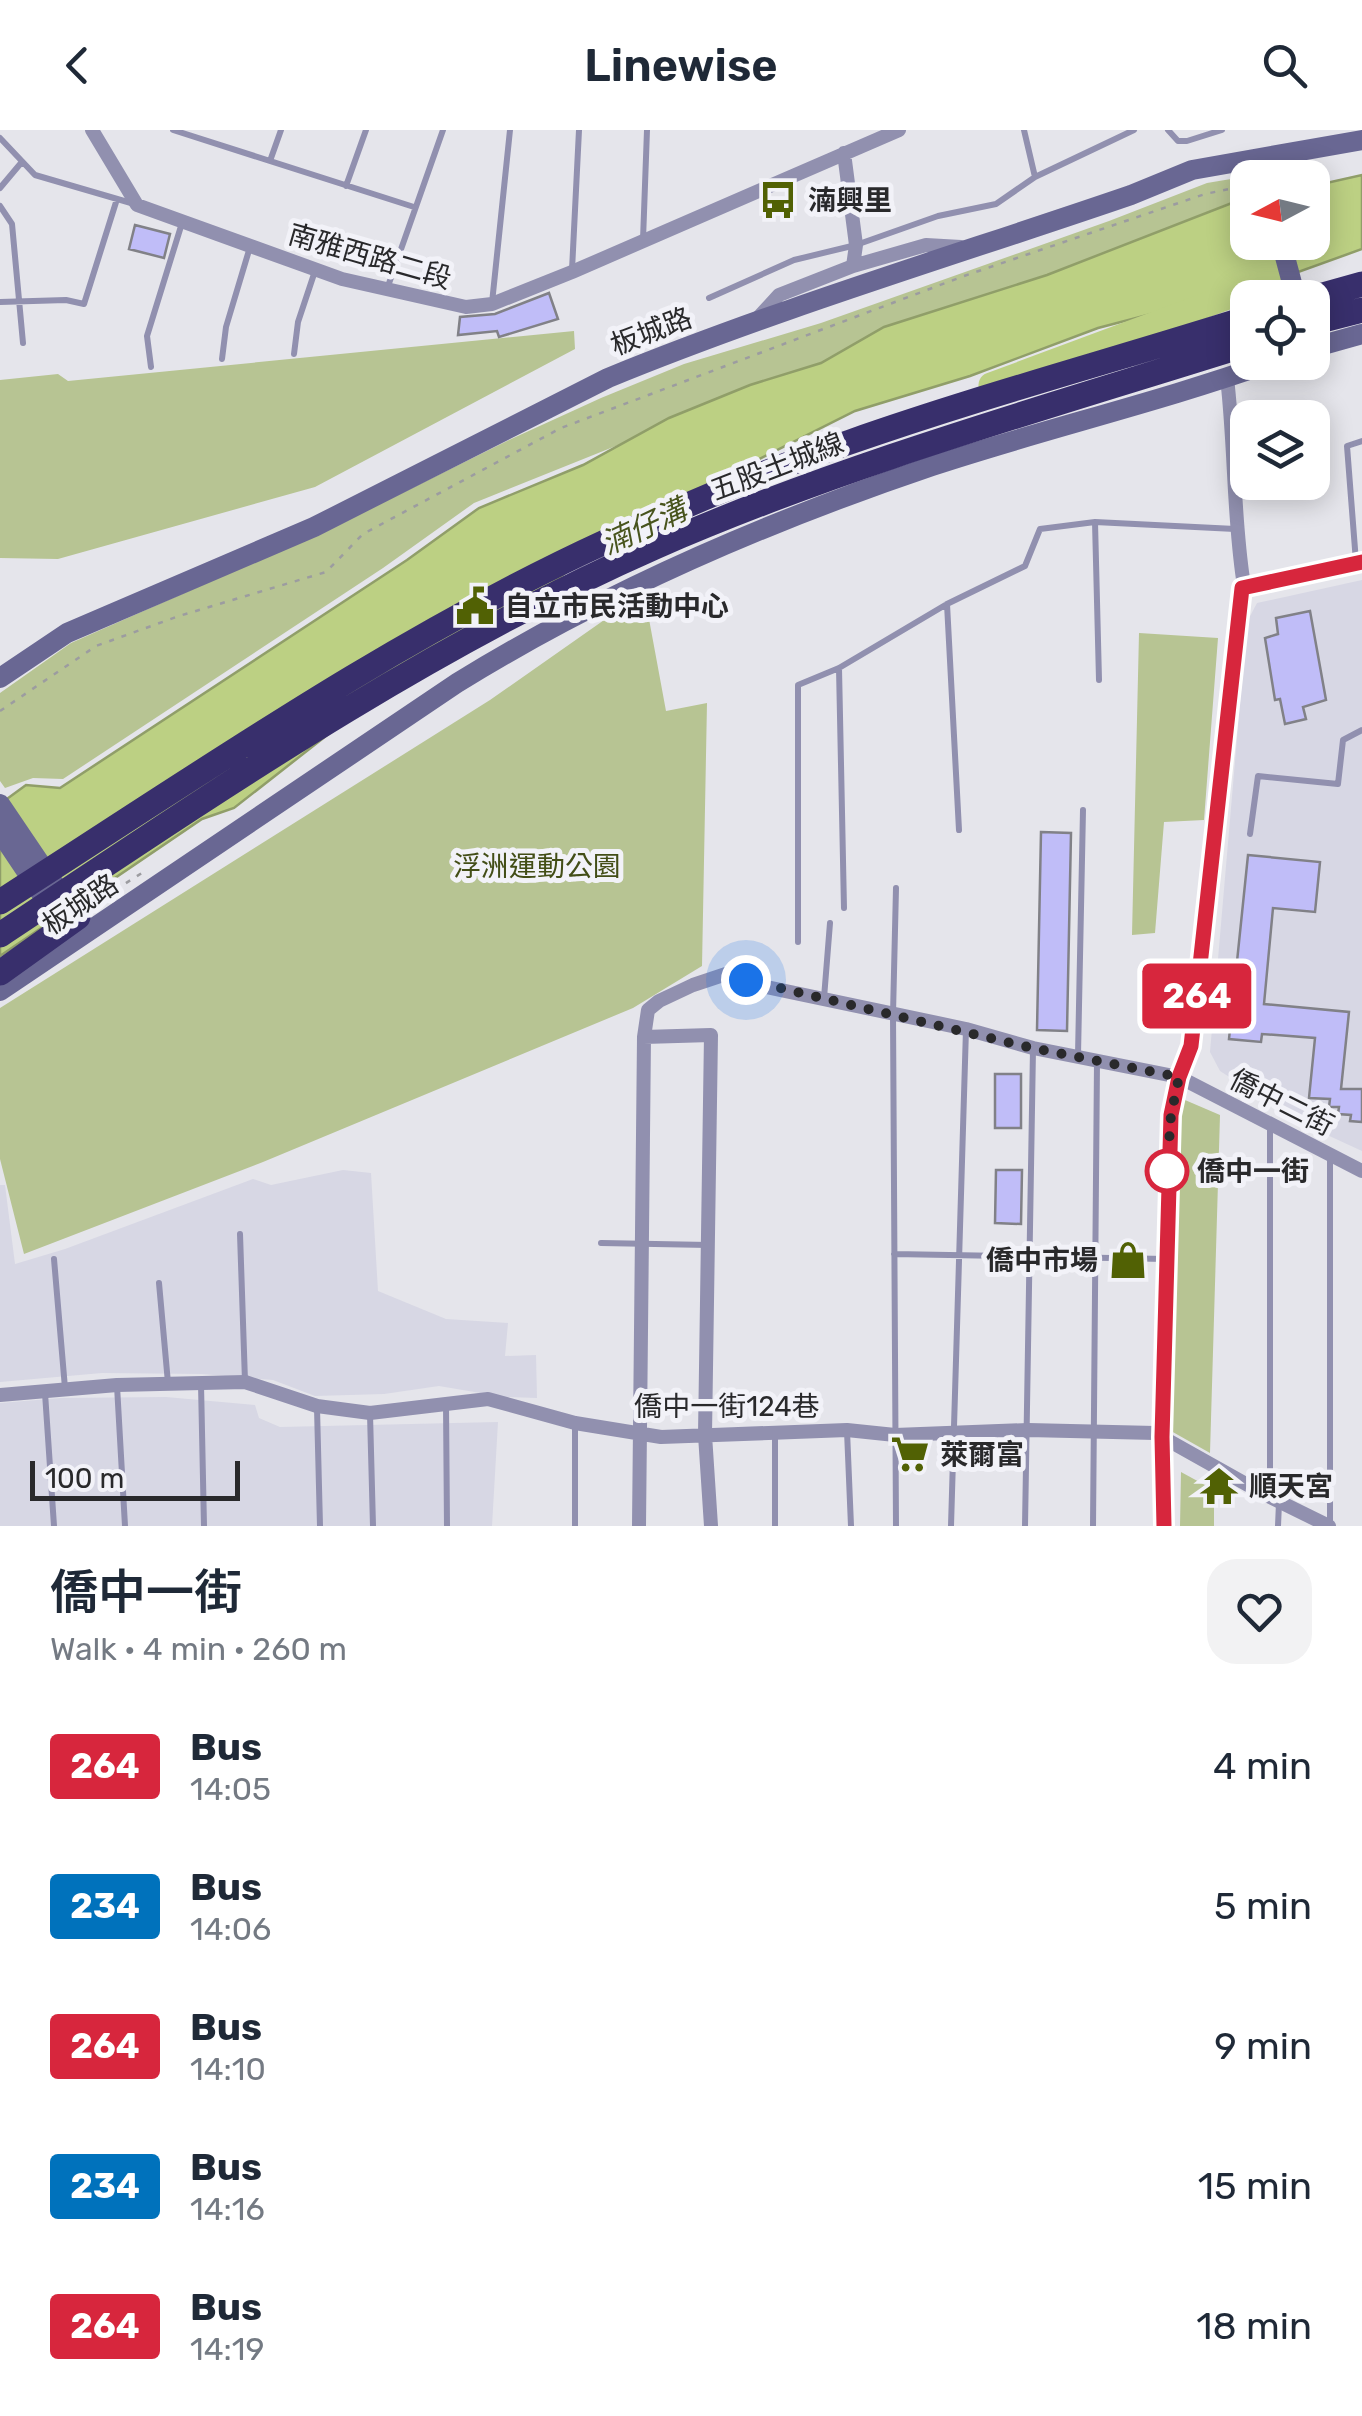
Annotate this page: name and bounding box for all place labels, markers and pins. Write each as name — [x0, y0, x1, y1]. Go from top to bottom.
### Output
bus stop icon: 湳興里 — [757, 179, 799, 221]
place label: 湳興里 — [808, 184, 892, 217]
public building icon: 自立市民活動中心 — [454, 585, 496, 627]
place label: 自立市民活動中心 — [505, 590, 729, 623]
marker: 僑中一街 — [1146, 1150, 1188, 1192]
place label: 僑中一街 — [1197, 1155, 1309, 1188]
shop icon: 僑中市場 — [1107, 1239, 1149, 1281]
place label: 僑中市場 — [986, 1244, 1098, 1277]
supermarket icon: 萊爾富 — [889, 1433, 931, 1475]
place label: 萊爾富 — [940, 1438, 1024, 1471]
temple icon: 順天宮 — [1198, 1465, 1240, 1507]
place label: 順天宮 — [1249, 1470, 1333, 1503]

